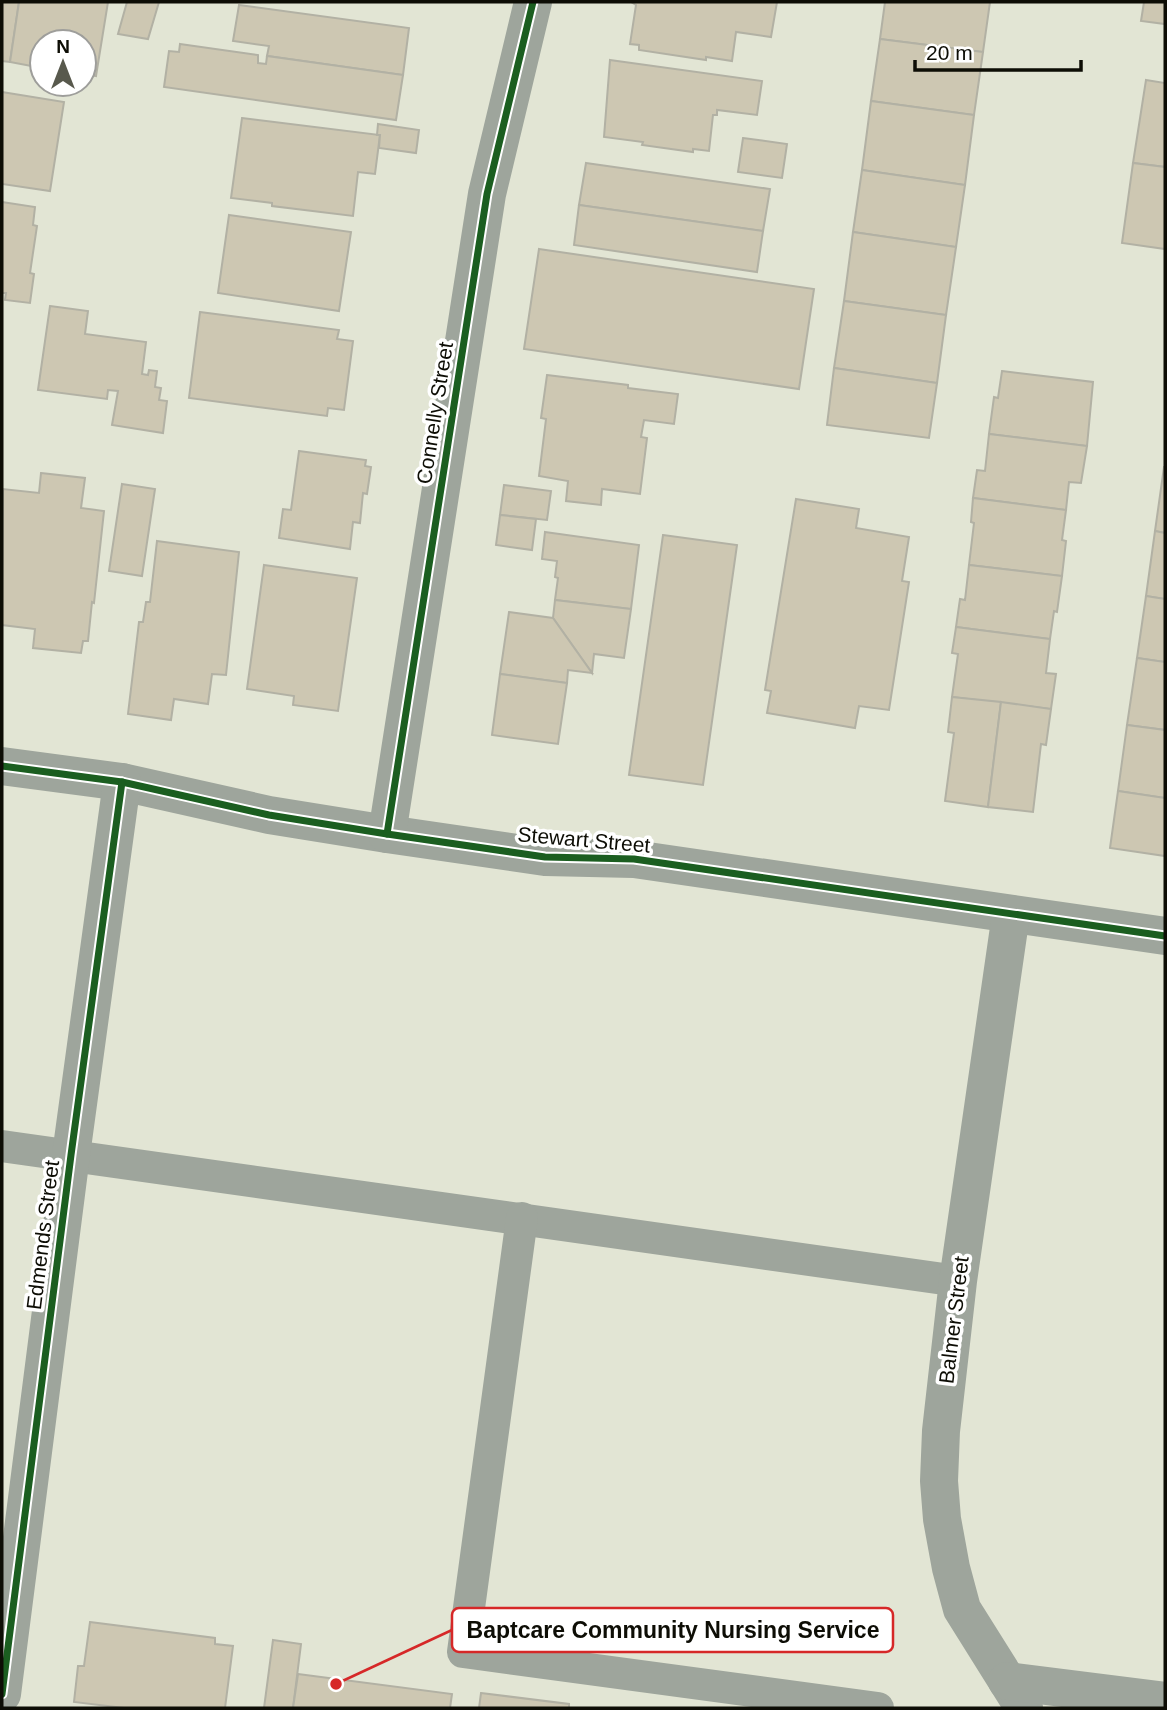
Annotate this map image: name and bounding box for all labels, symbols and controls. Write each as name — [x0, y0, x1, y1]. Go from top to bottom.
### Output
north arrow — [28, 28, 98, 98]
scale bar — [915, 28, 1081, 72]
text: N — [56, 36, 70, 57]
text: 20 m — [926, 41, 973, 64]
street label: Connelly Street — [412, 340, 457, 486]
street label: Stewart Street — [517, 822, 651, 857]
street label: Edmends Street — [22, 1159, 63, 1311]
street label: Balmer Street — [934, 1255, 973, 1385]
callout: Baptcare Community Nursing Service — [452, 1608, 893, 1652]
text: Baptcare Community Nursing Service — [467, 1617, 879, 1643]

